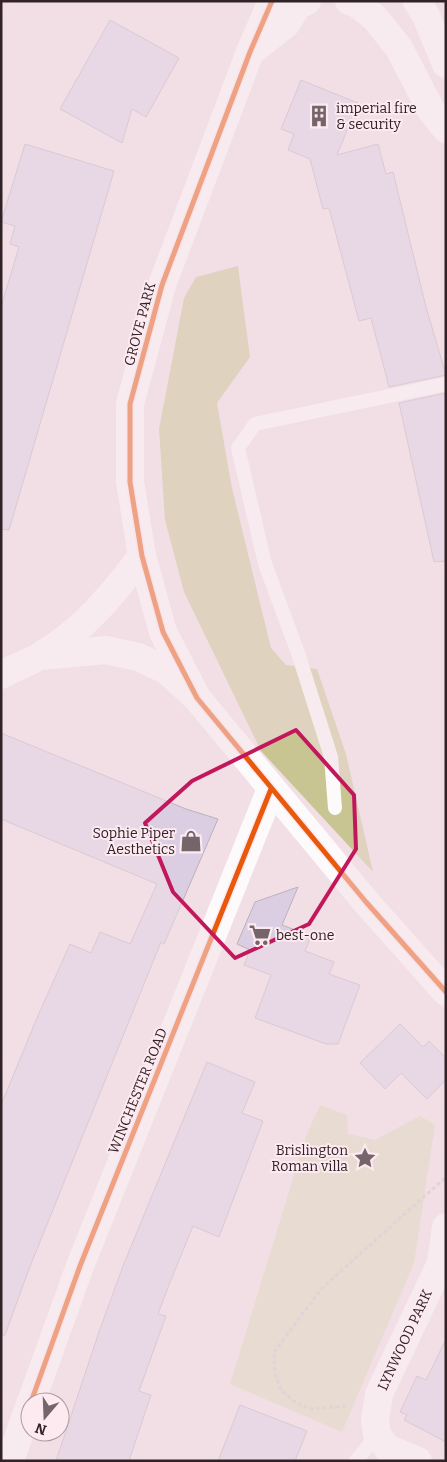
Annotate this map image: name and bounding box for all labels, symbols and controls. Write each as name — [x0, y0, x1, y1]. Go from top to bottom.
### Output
place label: imperial fire & security — [336, 100, 417, 133]
building icon: imperial fire & security — [306, 103, 332, 129]
street label: GROVE PARK — [121, 280, 159, 368]
place label: Sophie Piper Aesthetics — [92, 825, 175, 858]
shop icon: Sophie Piper Aesthetics — [178, 828, 204, 854]
supermarket icon: best-one — [247, 922, 273, 948]
place label: best-one — [276, 927, 335, 944]
street label: WINCHESTER ROAD — [105, 1026, 171, 1156]
place label: Brislington Roman villa — [271, 1142, 348, 1175]
place icon: Brislington Roman villa — [352, 1145, 378, 1171]
street label: LYNWOOD PARK — [374, 1287, 436, 1393]
north arrow — [20, 1392, 70, 1442]
text: N — [33, 1419, 49, 1439]

